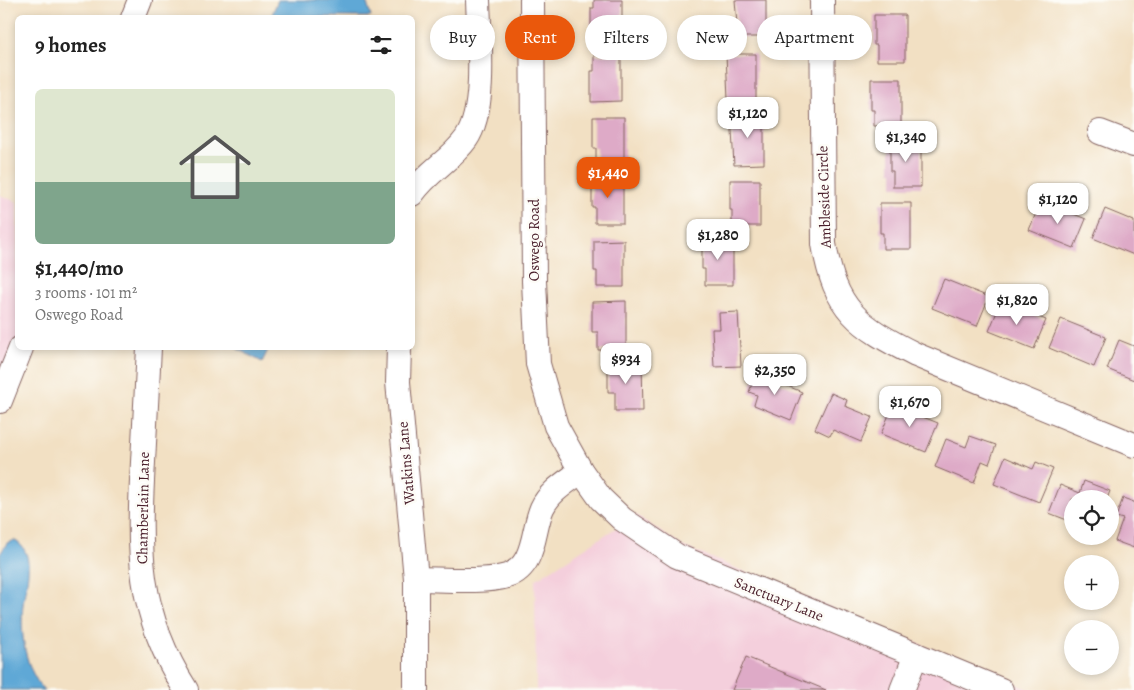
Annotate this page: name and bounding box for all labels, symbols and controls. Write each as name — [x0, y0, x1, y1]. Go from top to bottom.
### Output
chip: Buy — [430, 15, 495, 60]
chip: Rent — [505, 15, 575, 60]
chip: Filters — [585, 15, 667, 60]
chip: New — [677, 15, 747, 60]
chip: Apartment — [757, 15, 872, 60]
text: 9 homes — [35, 31, 106, 59]
icon: filters — [367, 31, 395, 59]
pin: $1,120 — [707, 96, 789, 139]
text: $1,120 — [729, 102, 768, 124]
pin: $1,340 — [865, 120, 947, 163]
icon: home — [170, 122, 260, 212]
text: $1,340 — [886, 126, 926, 148]
street label: Ambleside Circle — [812, 145, 836, 250]
pin: $1,440 — [567, 156, 649, 199]
text: $1,440 — [588, 162, 628, 184]
pin: $1,120 — [1017, 182, 1099, 225]
text: $1,120 — [1039, 188, 1078, 210]
street label: Oswego Road — [524, 198, 544, 281]
pin: $1,280 — [677, 218, 759, 261]
text: $1,280 — [698, 224, 738, 246]
text: $1,440/mo — [35, 254, 124, 282]
text: 3 rooms · 101 m² — [35, 282, 137, 304]
pin: $1,820 — [976, 284, 1058, 326]
text: $1,820 — [997, 289, 1037, 311]
text: Oswego Road — [35, 304, 123, 326]
pin: $934 — [596, 342, 656, 385]
text: $934 — [611, 348, 641, 370]
pin: $2,350 — [734, 354, 816, 396]
text: $2,350 — [754, 359, 796, 381]
pin: $1,670 — [869, 386, 951, 428]
text: $1,670 — [890, 391, 930, 413]
street label: Watkins Lane — [392, 420, 420, 506]
street label: Chamberlain Lane — [132, 451, 154, 564]
map controls — [1064, 490, 1119, 675]
button: locate — [1064, 490, 1119, 545]
button: + — [1064, 555, 1119, 610]
street label: Sanctuary Lane — [731, 572, 827, 626]
button: − — [1064, 620, 1119, 675]

